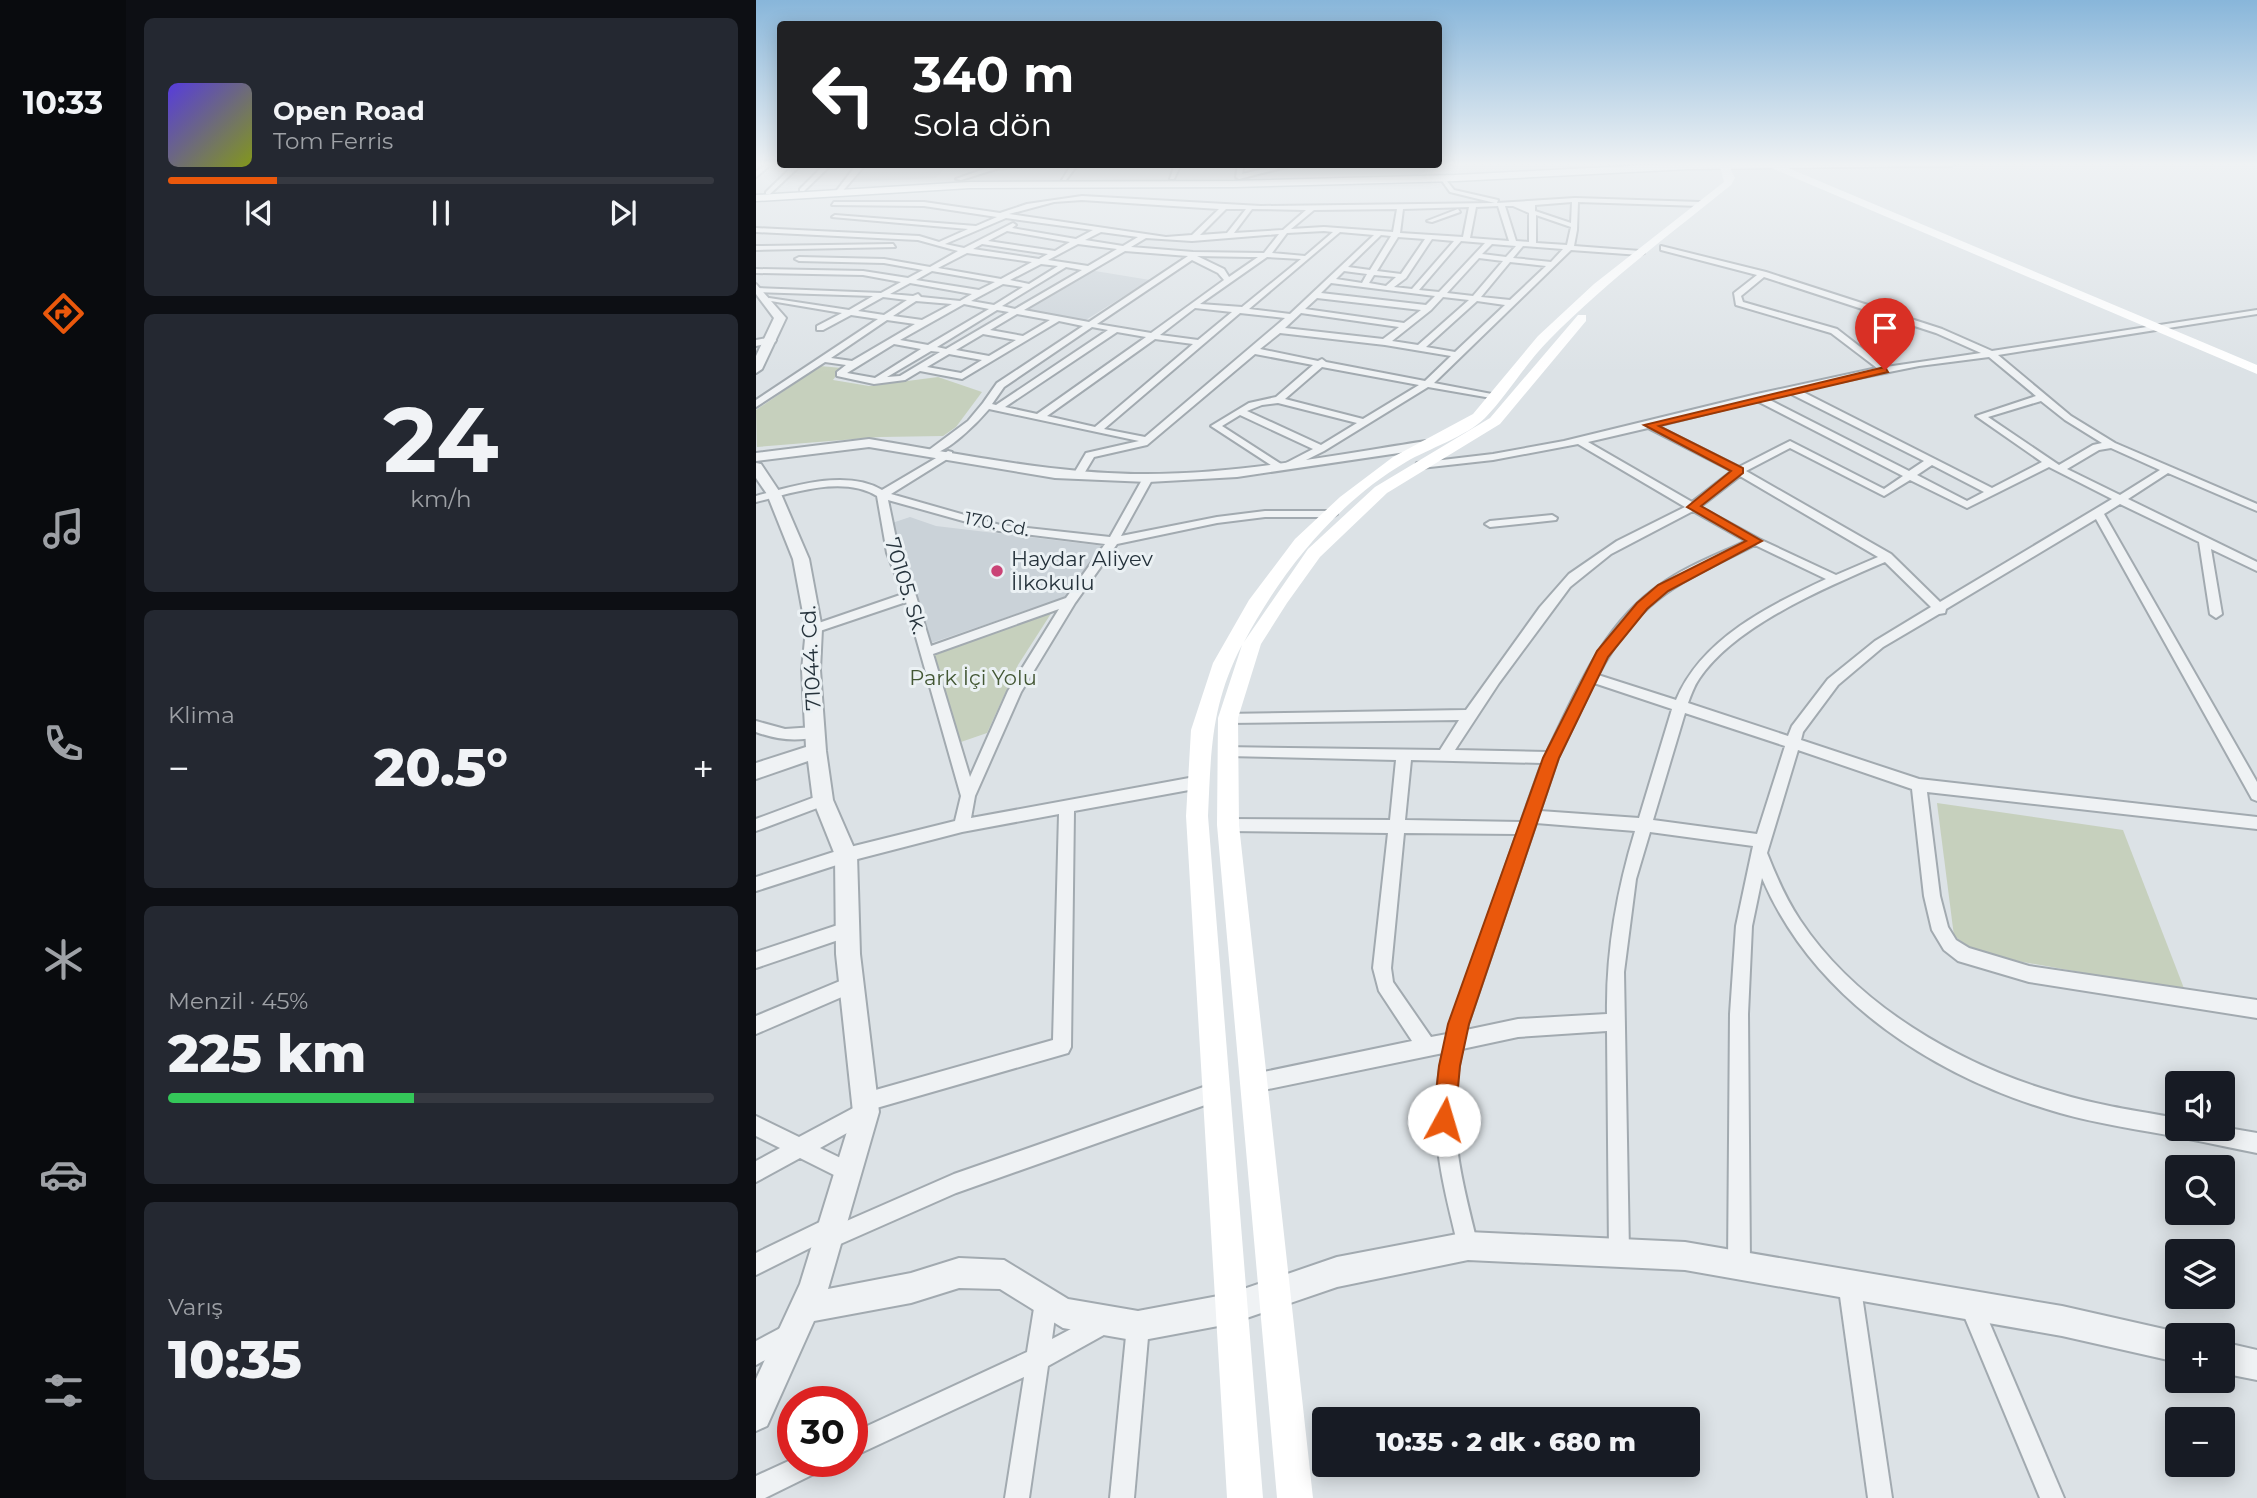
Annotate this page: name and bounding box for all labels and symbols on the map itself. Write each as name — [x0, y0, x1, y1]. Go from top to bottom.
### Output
pin — [1855, 298, 1915, 370]
street label: 170. Cd. — [963, 507, 1031, 541]
street label: 70105. Sk. — [880, 535, 933, 637]
place label: Haydar Aliyev İlkokulu — [1011, 546, 1153, 595]
marker: Haydar Aliyev İlkokulu — [989, 563, 1005, 579]
street label: 71044. Cd. — [795, 605, 826, 711]
park label: Park İçi Yolu — [909, 665, 1037, 690]
position arrow — [1407, 1083, 1481, 1157]
speed limit sign: 30 — [777, 1386, 868, 1477]

